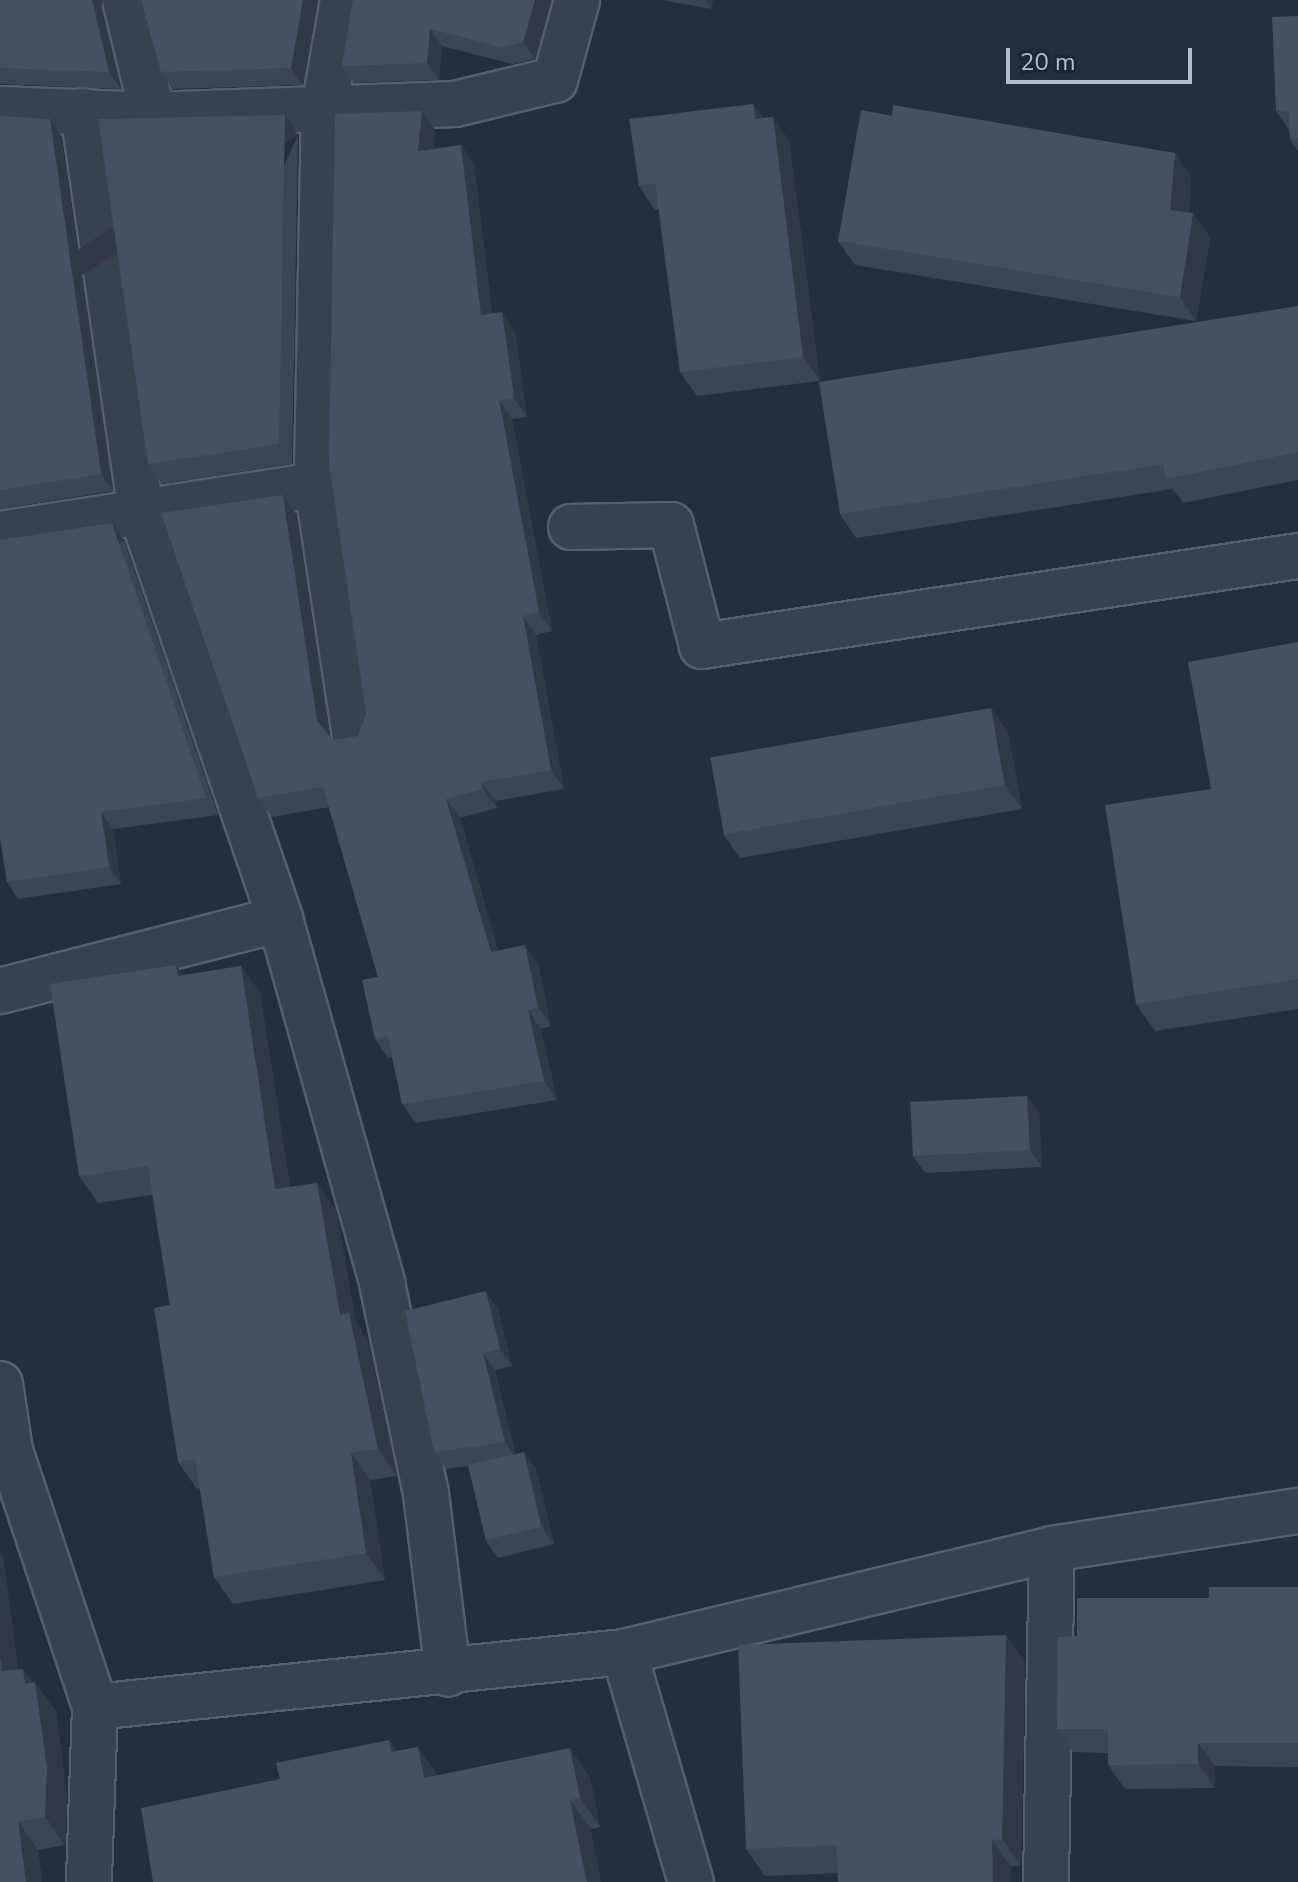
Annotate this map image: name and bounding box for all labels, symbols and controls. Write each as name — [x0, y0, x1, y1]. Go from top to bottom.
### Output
scale bar — [1010, 32, 1196, 82]
text: 20 m — [1020, 46, 1076, 78]

